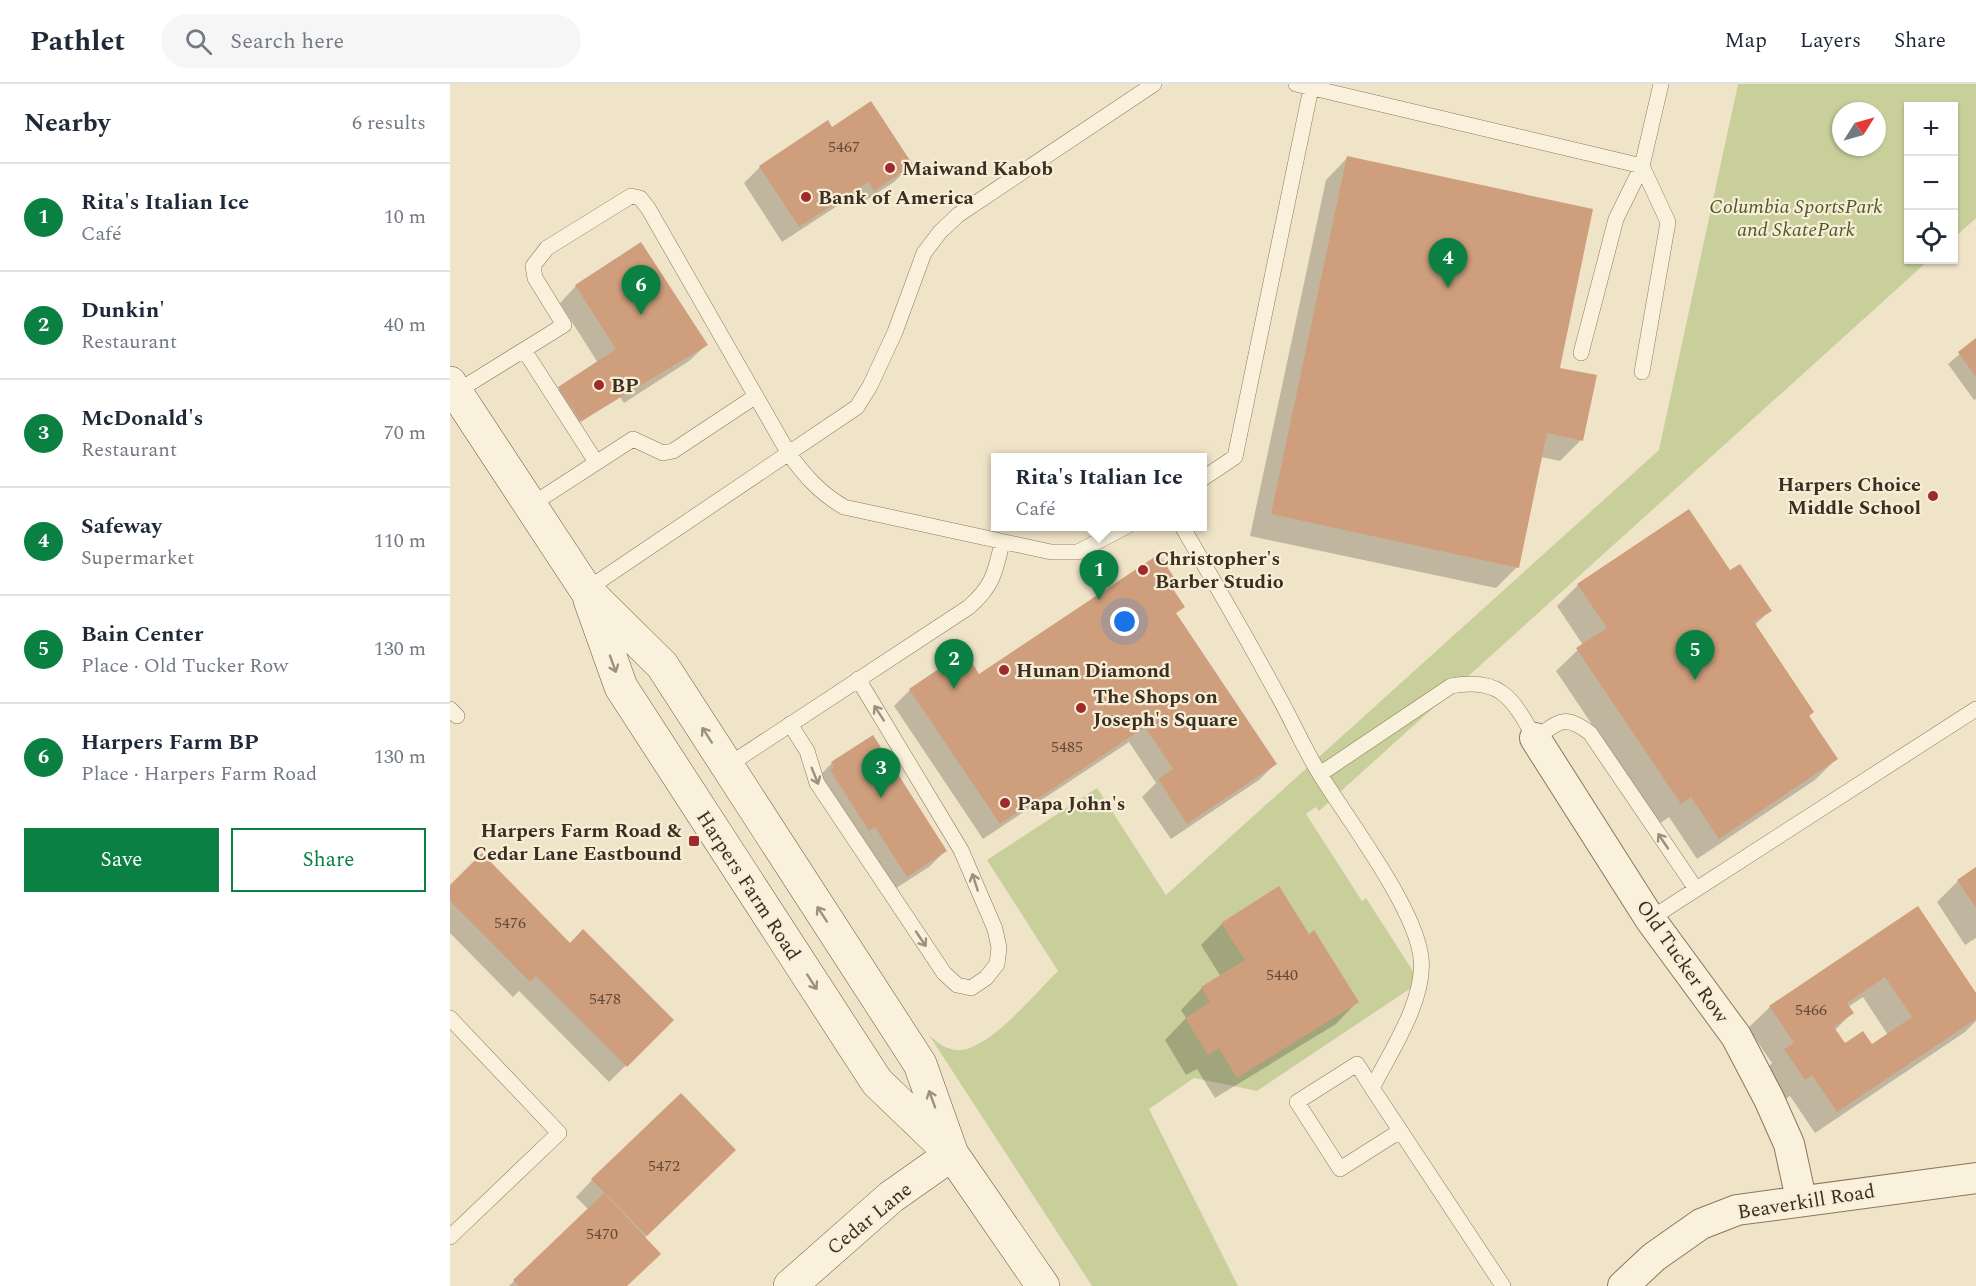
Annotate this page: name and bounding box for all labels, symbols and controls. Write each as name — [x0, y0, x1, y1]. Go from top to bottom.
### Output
search box — [161, 14, 581, 68]
text: Pathlet — [30, 20, 125, 63]
icon: search — [182, 25, 215, 58]
text: Search here — [230, 25, 344, 58]
text: Map — [1725, 25, 1767, 57]
text: Layers — [1800, 25, 1861, 57]
text: Share — [1894, 25, 1946, 57]
north arrow — [1832, 102, 1886, 156]
map controls — [1904, 102, 1958, 264]
button: + — [1904, 102, 1958, 156]
text: Nearby — [24, 103, 110, 143]
text: 6 results — [352, 108, 426, 138]
house number: 5467 — [828, 135, 860, 159]
place label: Maiwand Kabob — [902, 154, 1053, 184]
button: − — [1904, 156, 1958, 210]
marker: Maiwand Kabob — [883, 161, 897, 175]
place label: Bank of America — [818, 183, 975, 213]
text: Rita's Italian Ice — [81, 186, 249, 219]
marker: Bank of America — [799, 190, 813, 204]
park label: Columbia SportsPark and SkatePark — [1709, 192, 1883, 245]
text: 1 — [38, 202, 49, 232]
text: 10 m — [384, 202, 426, 232]
button: locate — [1904, 210, 1958, 264]
text: Café — [81, 219, 122, 249]
pin: 4 — [1428, 238, 1468, 288]
pin: 6 — [622, 266, 660, 315]
text: Dunkin' — [81, 294, 165, 327]
text: 2 — [38, 310, 49, 340]
text: 40 m — [384, 310, 426, 340]
text: Restaurant — [81, 327, 177, 357]
place label: BP — [611, 371, 639, 401]
marker: BP — [592, 378, 606, 392]
text: McDonald's — [81, 402, 203, 435]
text: 3 — [38, 418, 49, 448]
text: 70 m — [384, 418, 426, 448]
text: Restaurant — [81, 435, 177, 465]
popup — [991, 453, 1207, 531]
text: Rita's Italian Ice — [1015, 461, 1183, 494]
place label: Harpers Choice Middle School — [1778, 470, 1921, 523]
marker: Harpers Choice Middle School — [1926, 489, 1940, 503]
text: Café — [1015, 494, 1056, 524]
text: Safeway — [81, 510, 162, 543]
text: 4 — [38, 526, 49, 556]
text: 110 m — [374, 526, 426, 556]
text: Supermarket — [81, 543, 194, 573]
place label: Christopher's Barber Studio — [1155, 544, 1284, 597]
pin: 1 — [1080, 550, 1118, 600]
marker: Christopher's Barber Studio — [1136, 563, 1150, 577]
your location — [1110, 607, 1139, 636]
text: Bain Center — [81, 618, 203, 651]
pin: 5 — [1676, 630, 1714, 680]
text: 5 — [38, 634, 49, 664]
text: 130 m — [374, 634, 426, 664]
pin: 2 — [934, 640, 974, 689]
text: Place · Old Tucker Row — [81, 651, 288, 681]
one-way arrow — [609, 655, 620, 673]
place label: Hunan Diamond — [1016, 656, 1171, 686]
marker: Hunan Diamond — [997, 663, 1011, 677]
place label: The Shops on Joseph's Square — [1093, 682, 1238, 735]
marker: The Shops on Joseph's Square — [1074, 701, 1088, 715]
one-way arrow — [873, 705, 885, 722]
text: Harpers Farm BP — [81, 726, 259, 759]
one-way arrow — [700, 726, 713, 743]
house number: 5485 — [1051, 735, 1083, 759]
text: 6 — [38, 742, 49, 772]
text: 130 m — [374, 742, 426, 772]
pin: 3 — [862, 748, 900, 798]
text: Place · Harpers Farm Road — [81, 759, 317, 789]
one-way arrow — [811, 766, 822, 785]
place label: Papa John's — [1017, 789, 1126, 819]
marker: Papa John's — [998, 796, 1012, 810]
street label: Harpers Farm Road — [688, 805, 808, 966]
place label: Harpers Farm Road & Cedar Lane Eastbound — [473, 816, 683, 869]
button: Save — [24, 828, 219, 892]
button: Share — [231, 828, 426, 892]
one-way arrow — [1657, 832, 1670, 849]
marker: Harpers Farm Road & Cedar Lane Eastbound — [687, 834, 701, 848]
one-way arrow — [969, 873, 980, 892]
street label: Old Tucker Row — [1628, 894, 1737, 1030]
one-way arrow — [816, 906, 828, 923]
house number: 5476 — [494, 911, 526, 935]
one-way arrow — [915, 931, 928, 948]
house number: 5440 — [1266, 963, 1298, 987]
one-way arrow — [805, 973, 818, 990]
house number: 5478 — [589, 987, 621, 1011]
house number: 5466 — [1795, 998, 1827, 1022]
one-way arrow — [926, 1090, 937, 1109]
house number: 5472 — [648, 1154, 680, 1178]
street label: Cedar Lane — [821, 1175, 919, 1262]
street label: Beaverkill Road — [1735, 1176, 1877, 1228]
house number: 5470 — [586, 1222, 618, 1246]

